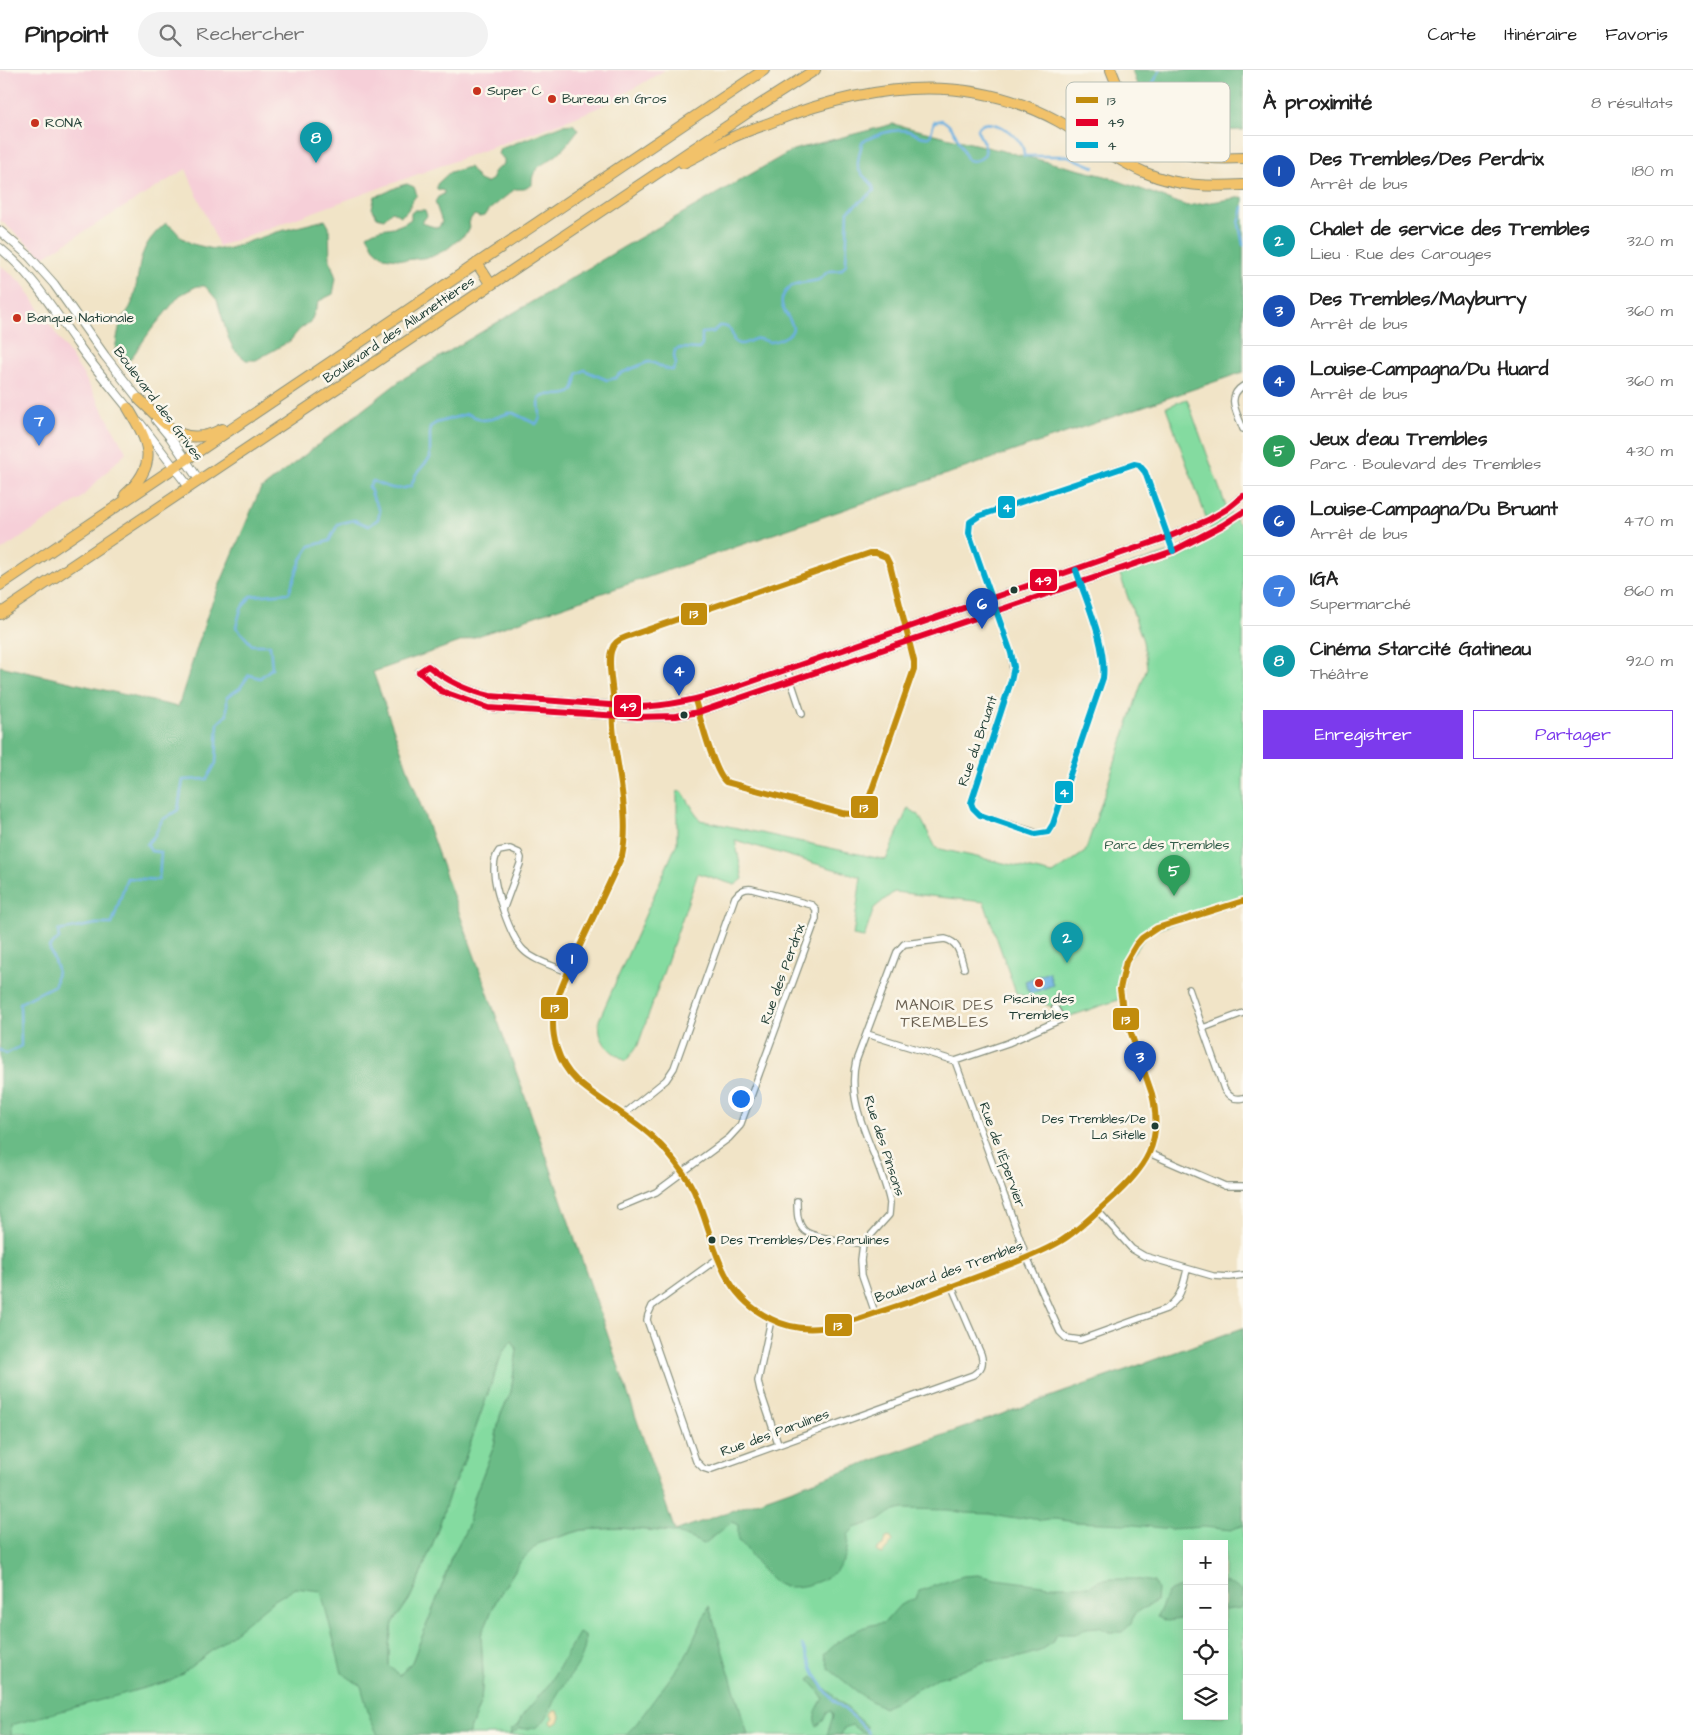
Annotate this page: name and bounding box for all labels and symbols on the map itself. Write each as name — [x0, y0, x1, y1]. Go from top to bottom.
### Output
place label: Super C — [487, 81, 542, 101]
legend — [1066, 82, 1230, 162]
marker: Super C — [471, 85, 483, 97]
place label: Bureau en Gros — [562, 89, 667, 109]
text: 13 — [1107, 91, 1116, 111]
marker: Bureau en Gros — [546, 93, 558, 105]
place label: RONA — [45, 113, 82, 133]
text: 49 — [1107, 113, 1125, 133]
marker: RONA — [29, 117, 41, 129]
pin: 8 — [300, 122, 332, 163]
text: 4 — [1107, 136, 1117, 156]
street label: Boulevard des Allumettières — [319, 272, 479, 388]
place label: Banque Nationale — [27, 308, 134, 328]
marker: Banque Nationale — [11, 312, 23, 324]
street label: Boulevard des Grives — [108, 343, 208, 465]
pin: 7 — [23, 405, 55, 446]
line badge: 4 — [997, 495, 1016, 519]
text: 4 — [1002, 498, 1012, 518]
line badge: 49 — [1029, 568, 1058, 592]
text: 49 — [1034, 571, 1052, 591]
unlabelled marker — [1009, 585, 1019, 595]
pin: 6 — [966, 588, 998, 629]
line badge: 13 — [680, 602, 708, 626]
text: 13 — [690, 604, 699, 624]
pin: 4 — [663, 655, 695, 696]
street label: Rue du Bruant — [953, 693, 1003, 789]
line badge: 49 — [613, 694, 642, 718]
text: 49 — [619, 697, 637, 717]
unlabelled marker — [679, 710, 689, 720]
line badge: 4 — [1054, 780, 1074, 804]
text: 4 — [1059, 783, 1069, 803]
line badge: 13 — [850, 795, 879, 819]
text: 13 — [860, 798, 869, 818]
park label: Parc des Trembles — [1104, 835, 1230, 855]
pin: 5 — [1158, 855, 1190, 896]
street label: Rue des Perdrix — [756, 921, 811, 1027]
pin: 2 — [1051, 922, 1083, 963]
pin: 1 — [556, 943, 588, 984]
marker: Piscine des Trembles — [1033, 977, 1045, 989]
place label: Piscine des Trembles — [1003, 989, 1075, 1025]
district label: MANOIR DES TREMBLES — [896, 995, 994, 1033]
line badge: 13 — [540, 996, 569, 1020]
text: 13 — [551, 998, 560, 1018]
line badge: 13 — [1112, 1007, 1140, 1031]
text: 13 — [1122, 1010, 1131, 1030]
pin: 3 — [1124, 1041, 1156, 1082]
your location — [728, 1086, 754, 1112]
street label: Rue des Pinsons — [858, 1093, 910, 1199]
street label: Rue de l'Épervier — [974, 1099, 1030, 1211]
place label: Des Trembles/De La Sitelle — [1042, 1110, 1146, 1144]
marker: Des Trembles/De La Sitelle — [1150, 1121, 1160, 1131]
place label: Des Trembles/Des Parulines — [721, 1231, 890, 1249]
marker: Des Trembles/Des Parulines — [707, 1235, 717, 1245]
street label: Boulevard des Trembles — [872, 1236, 1026, 1308]
line badge: 13 — [824, 1313, 853, 1337]
text: 13 — [834, 1316, 843, 1336]
street label: Rue des Parulines — [718, 1404, 832, 1462]

